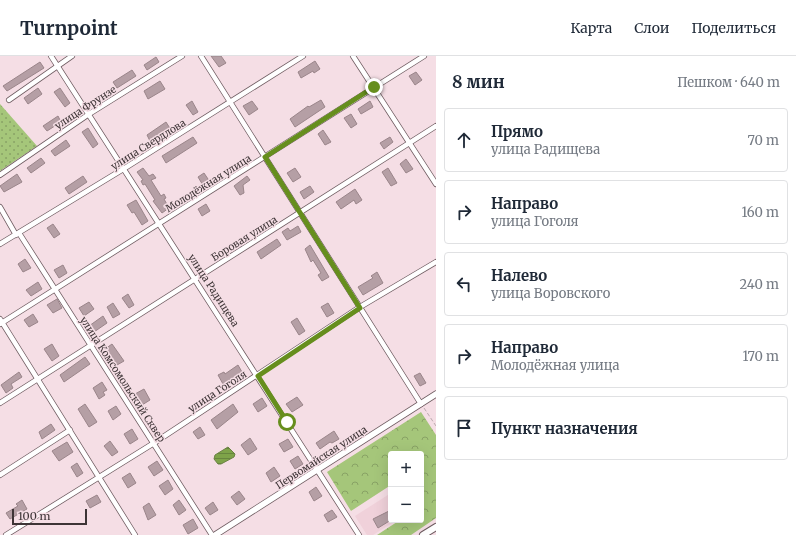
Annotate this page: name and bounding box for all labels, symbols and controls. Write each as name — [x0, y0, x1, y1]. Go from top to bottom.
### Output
text: Turnpoint — [20, 16, 118, 40]
text: Карта — [570, 19, 612, 37]
text: Слои — [634, 19, 669, 37]
text: Поделиться — [691, 19, 776, 37]
text: 8 мин — [452, 71, 505, 93]
text: Пешком · 640 m — [677, 74, 780, 91]
route end — [365, 78, 383, 96]
street label: улица Фрунзе — [52, 83, 119, 132]
street label: улица Свердлова — [108, 116, 189, 173]
text: Прямо — [491, 122, 543, 141]
icon: ahead — [453, 129, 475, 151]
text: 70 m — [748, 132, 779, 149]
text: улица Радищева — [491, 141, 600, 158]
street label: Молодёжная улица — [163, 151, 254, 215]
text: Направо — [491, 194, 558, 213]
icon: right — [453, 201, 475, 223]
text: 160 m — [741, 204, 779, 221]
street label: Боровая улица — [209, 213, 280, 264]
text: улица Гоголя — [491, 213, 579, 230]
street label: улица Радищева — [185, 251, 242, 330]
text: Налево — [491, 266, 547, 285]
icon: left — [453, 273, 475, 295]
text: 240 m — [739, 276, 779, 293]
text: улица Воровского — [491, 285, 610, 302]
street label: улица Комсомольский Сквер — [77, 314, 168, 445]
text: Направо — [491, 338, 558, 357]
icon: right — [453, 345, 475, 367]
text: 170 m — [742, 348, 779, 365]
text: Молодёжная улица — [491, 357, 619, 374]
street label: улица Гоголя — [185, 368, 249, 415]
route start — [278, 413, 296, 431]
icon: arrive — [453, 417, 475, 439]
text: Пункт назначения — [491, 419, 638, 438]
street label: Первомайская улица — [273, 423, 370, 492]
map controls — [388, 451, 424, 523]
button: + — [388, 451, 424, 487]
button: − — [388, 487, 424, 523]
scale bar — [12, 507, 87, 526]
text: 100 m — [18, 509, 50, 523]

